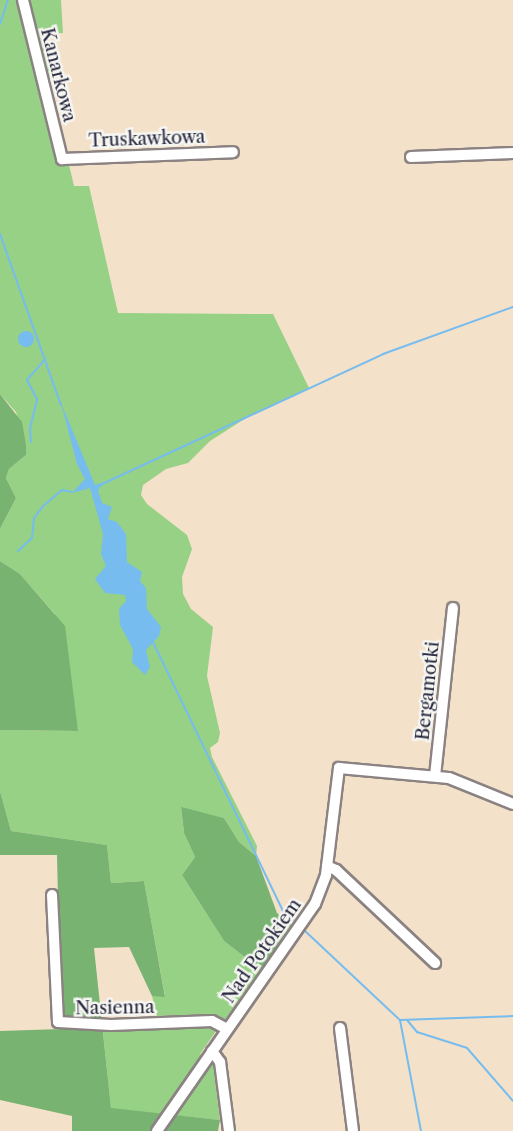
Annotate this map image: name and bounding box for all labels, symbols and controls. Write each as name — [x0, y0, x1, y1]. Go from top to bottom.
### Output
street label: Kanarkowa — [36, 26, 80, 124]
street label: Truskawkowa — [88, 126, 206, 152]
street label: Bergamotki — [412, 641, 444, 741]
street label: Nad Potokiem — [218, 895, 306, 1007]
street label: Nasienna — [75, 997, 155, 1019]

